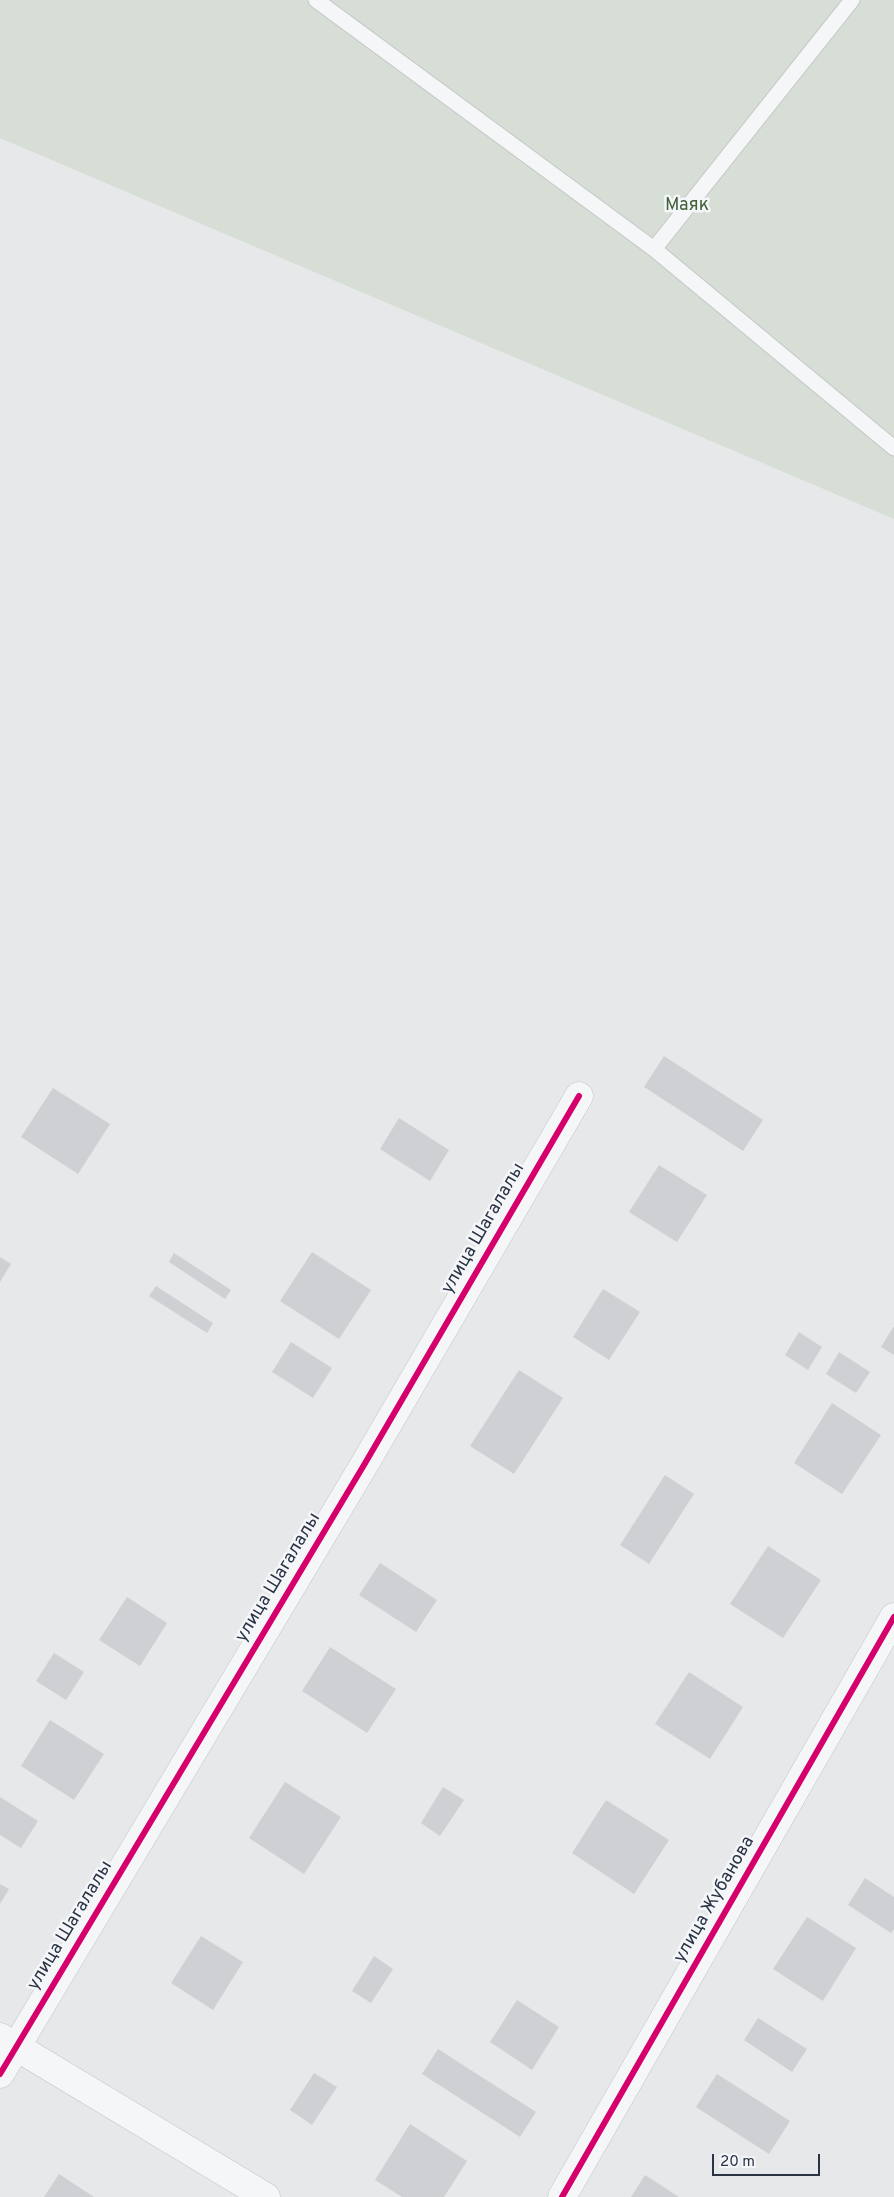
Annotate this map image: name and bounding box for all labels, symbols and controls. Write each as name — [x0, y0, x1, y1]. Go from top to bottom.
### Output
park label: Маяк — [665, 195, 709, 217]
street label: улица Шагалалы — [438, 1160, 530, 1298]
street label: улица Шагалалы — [232, 1509, 326, 1647]
street label: улица Жубанова — [670, 1833, 760, 1967]
street label: улица Шагалалы — [24, 1857, 118, 1995]
scale bar — [714, 2144, 822, 2176]
text: 20 m — [720, 2153, 755, 2172]

